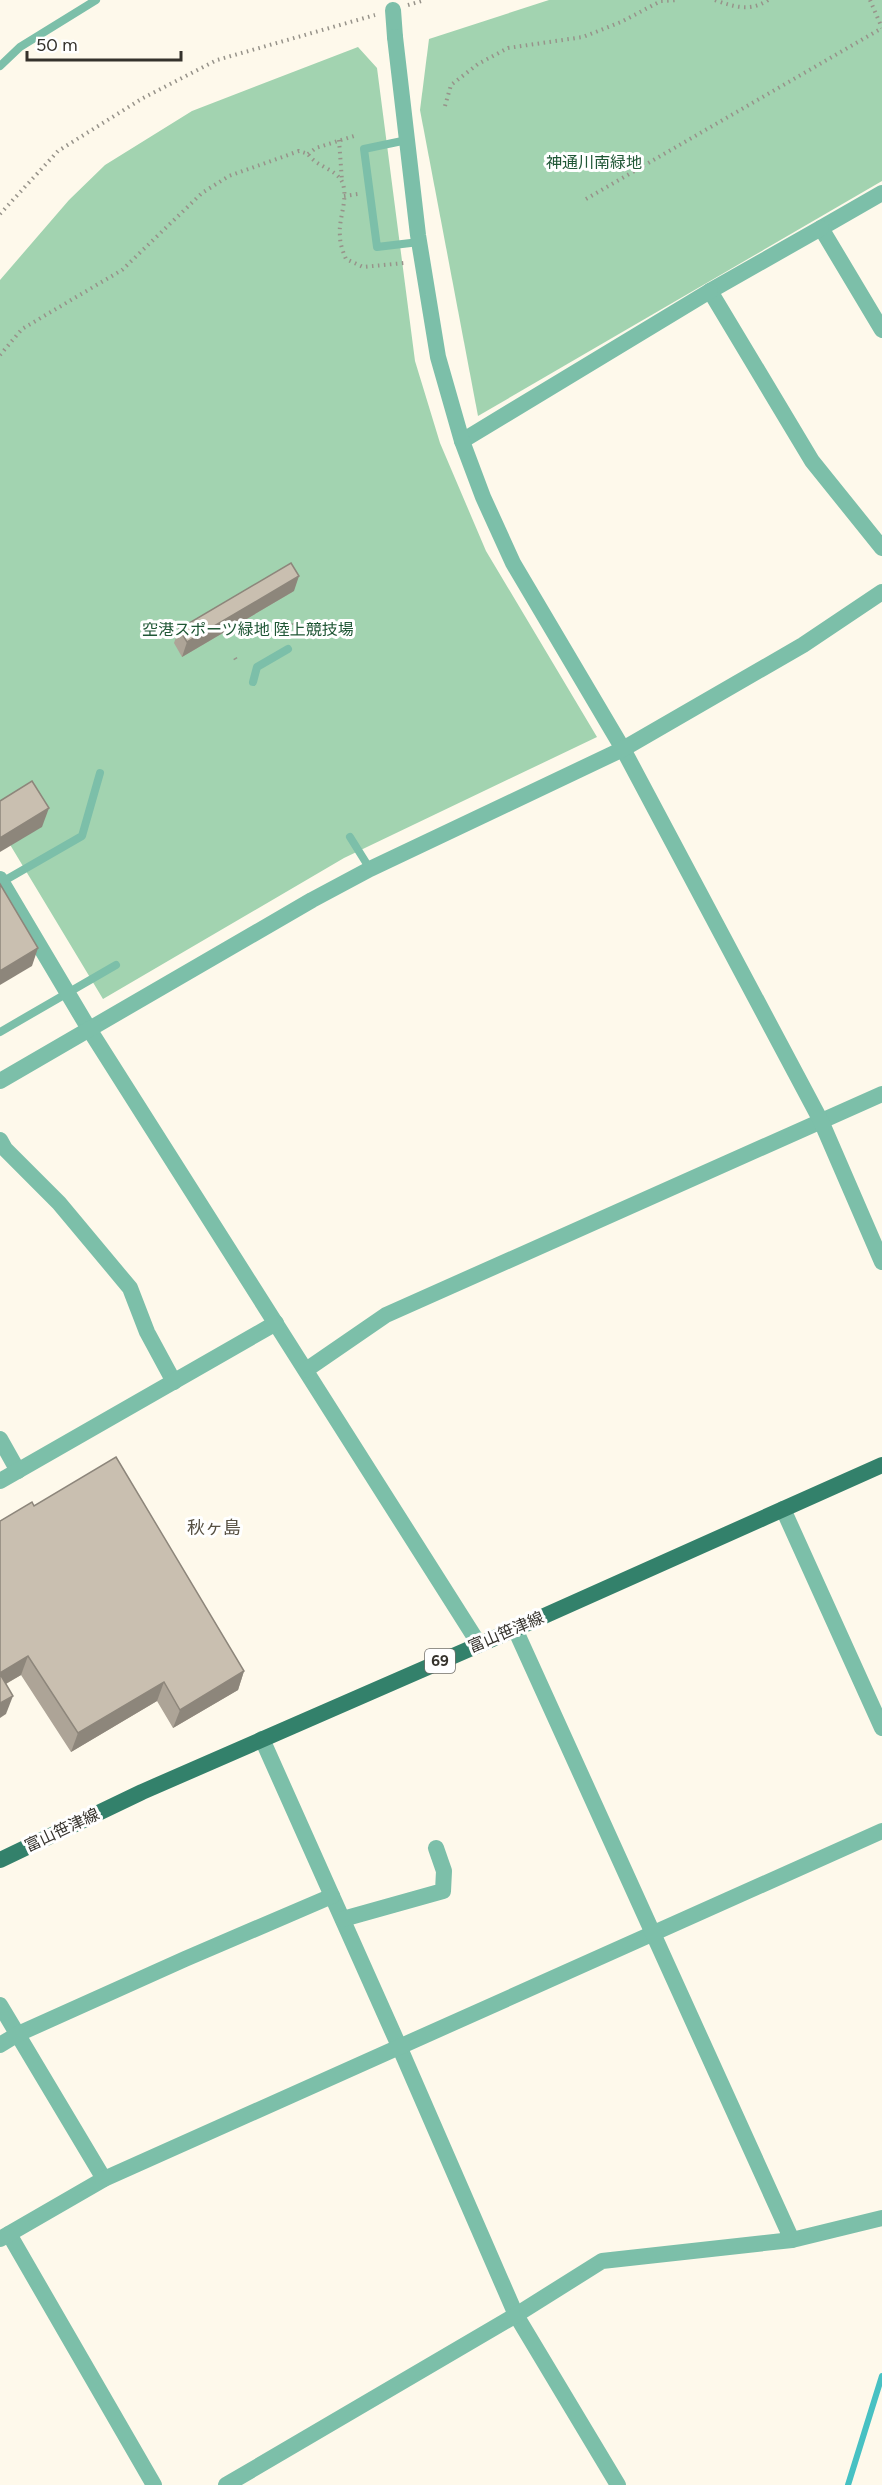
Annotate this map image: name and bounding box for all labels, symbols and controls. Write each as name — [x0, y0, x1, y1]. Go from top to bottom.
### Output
scale bar — [27, 24, 182, 62]
text: 50 m — [36, 34, 78, 56]
park label: 神通川南緑地 — [546, 153, 642, 172]
park label: 空港スポーツ緑地 陸上競技場 — [142, 620, 354, 639]
district label: 秋ヶ島 — [187, 1517, 241, 1539]
street label: 富山笹津線 — [465, 1608, 547, 1656]
road number: 69 — [425, 1649, 455, 1673]
street label: 富山笹津線 — [22, 1804, 102, 1856]

